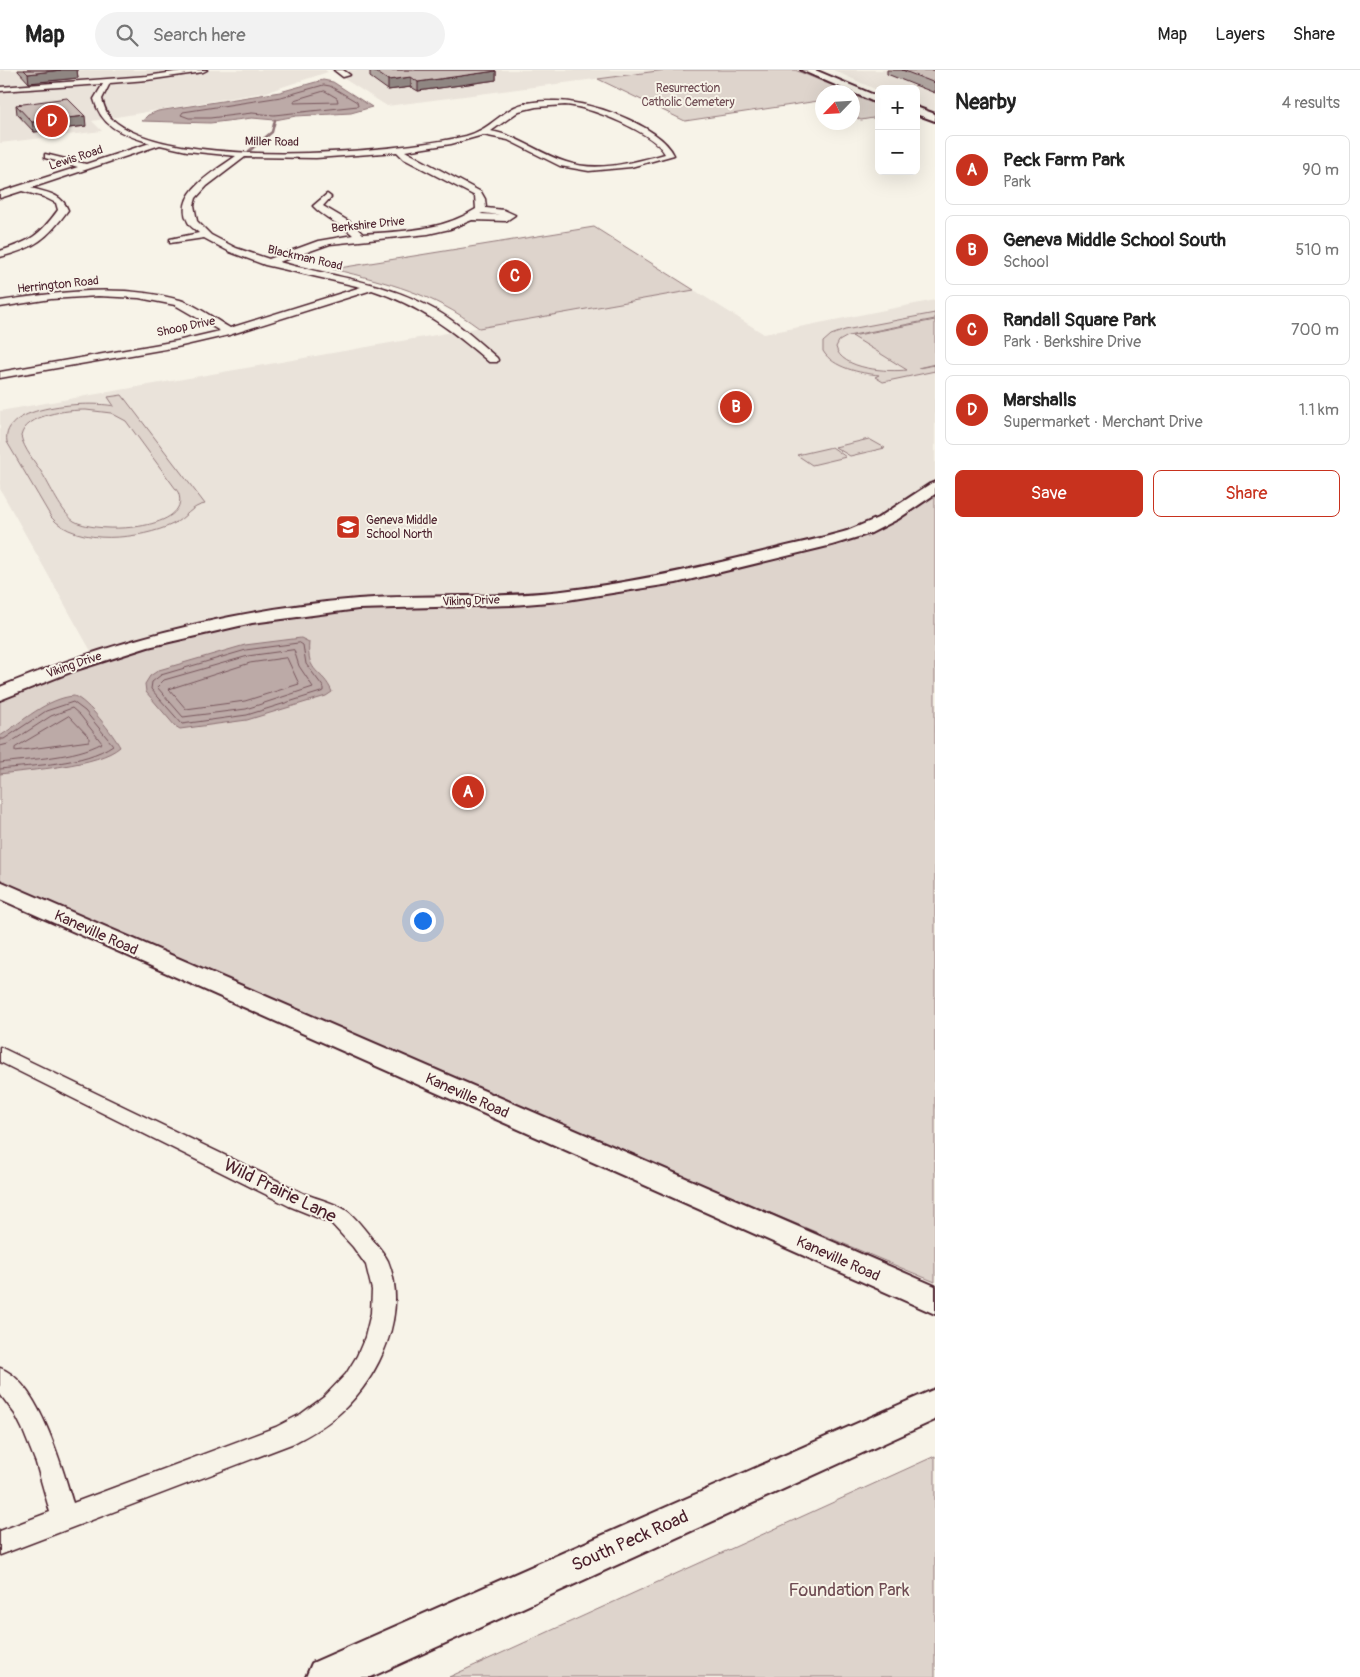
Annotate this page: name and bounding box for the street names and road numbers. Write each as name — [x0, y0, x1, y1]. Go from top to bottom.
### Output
street label: Miller Road — [245, 134, 299, 150]
street label: Lewis Road — [47, 142, 105, 174]
street label: Berkshire Drive — [331, 214, 405, 236]
street label: Blackman Road — [266, 242, 344, 274]
street label: Herrington Road — [17, 273, 100, 297]
street label: Shoop Drive — [155, 313, 217, 341]
street label: Viking Drive — [442, 593, 500, 609]
street label: Viking Drive — [44, 649, 104, 681]
street label: Kaneville Road — [51, 906, 141, 960]
street label: Kaneville Road — [422, 1069, 512, 1123]
street label: Wild Prairie Lane — [220, 1154, 340, 1228]
street label: Kaneville Road — [793, 1232, 883, 1286]
street label: South Peck Road — [568, 1505, 692, 1577]

